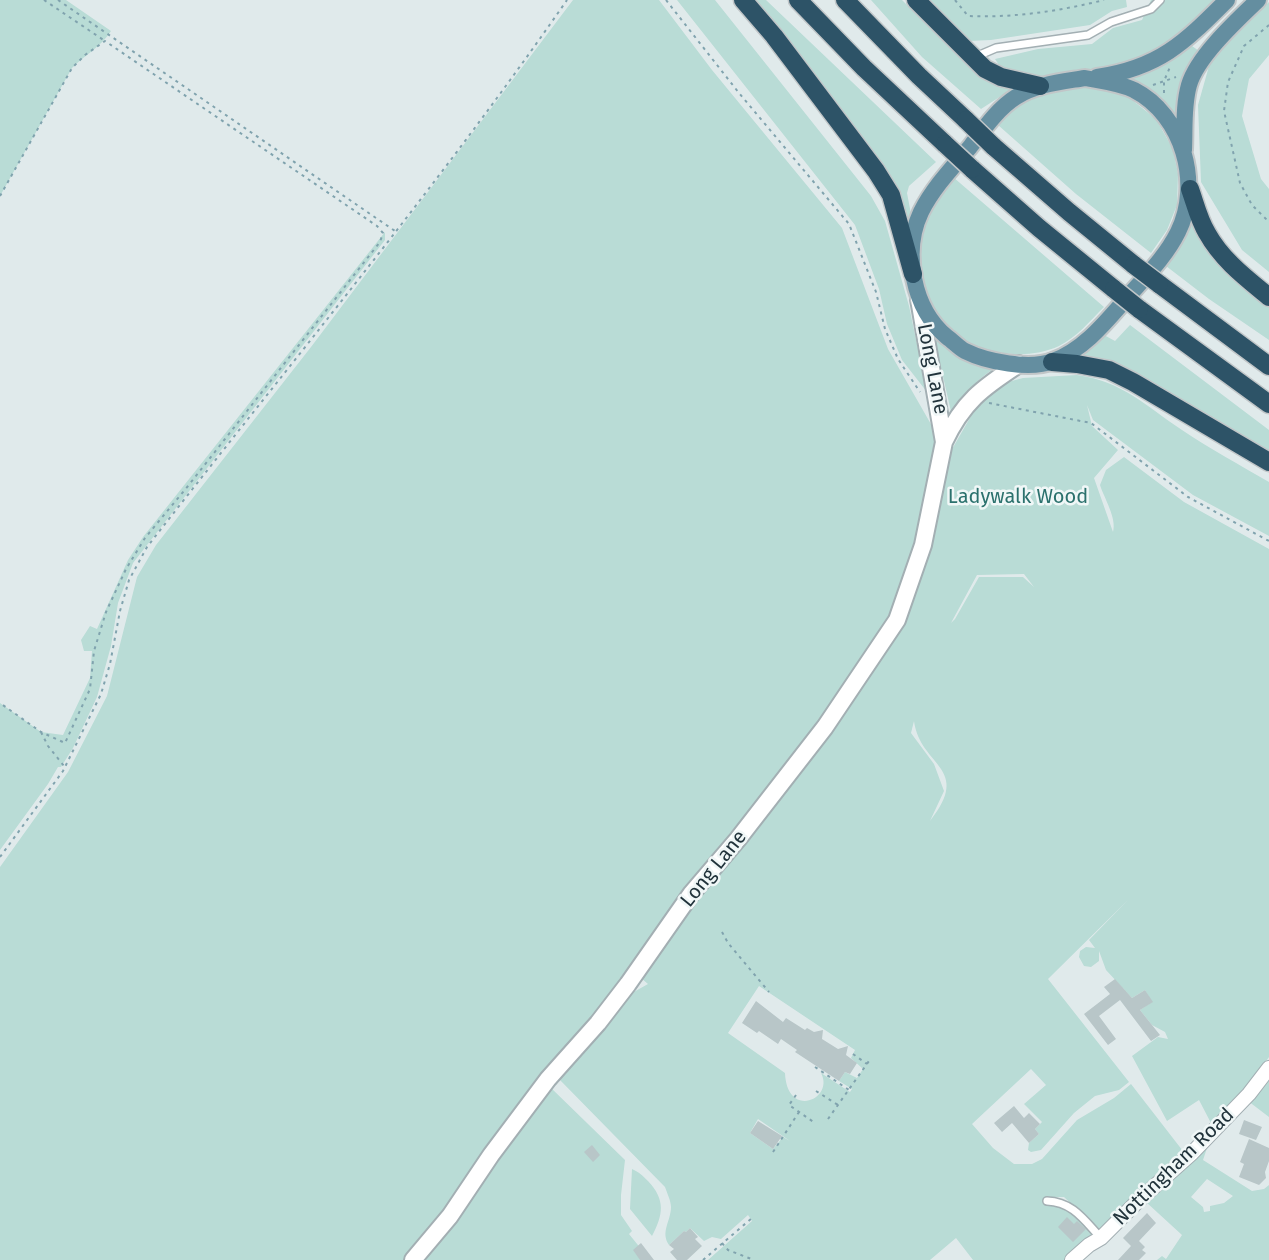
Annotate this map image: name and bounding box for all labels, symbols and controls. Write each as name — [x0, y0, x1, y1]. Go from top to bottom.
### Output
street label: Long Lane — [911, 322, 953, 416]
park label: Ladywalk Wood — [948, 485, 1088, 509]
street label: Long Lane — [676, 826, 752, 912]
street label: Nottingham Road — [1109, 1103, 1239, 1231]

